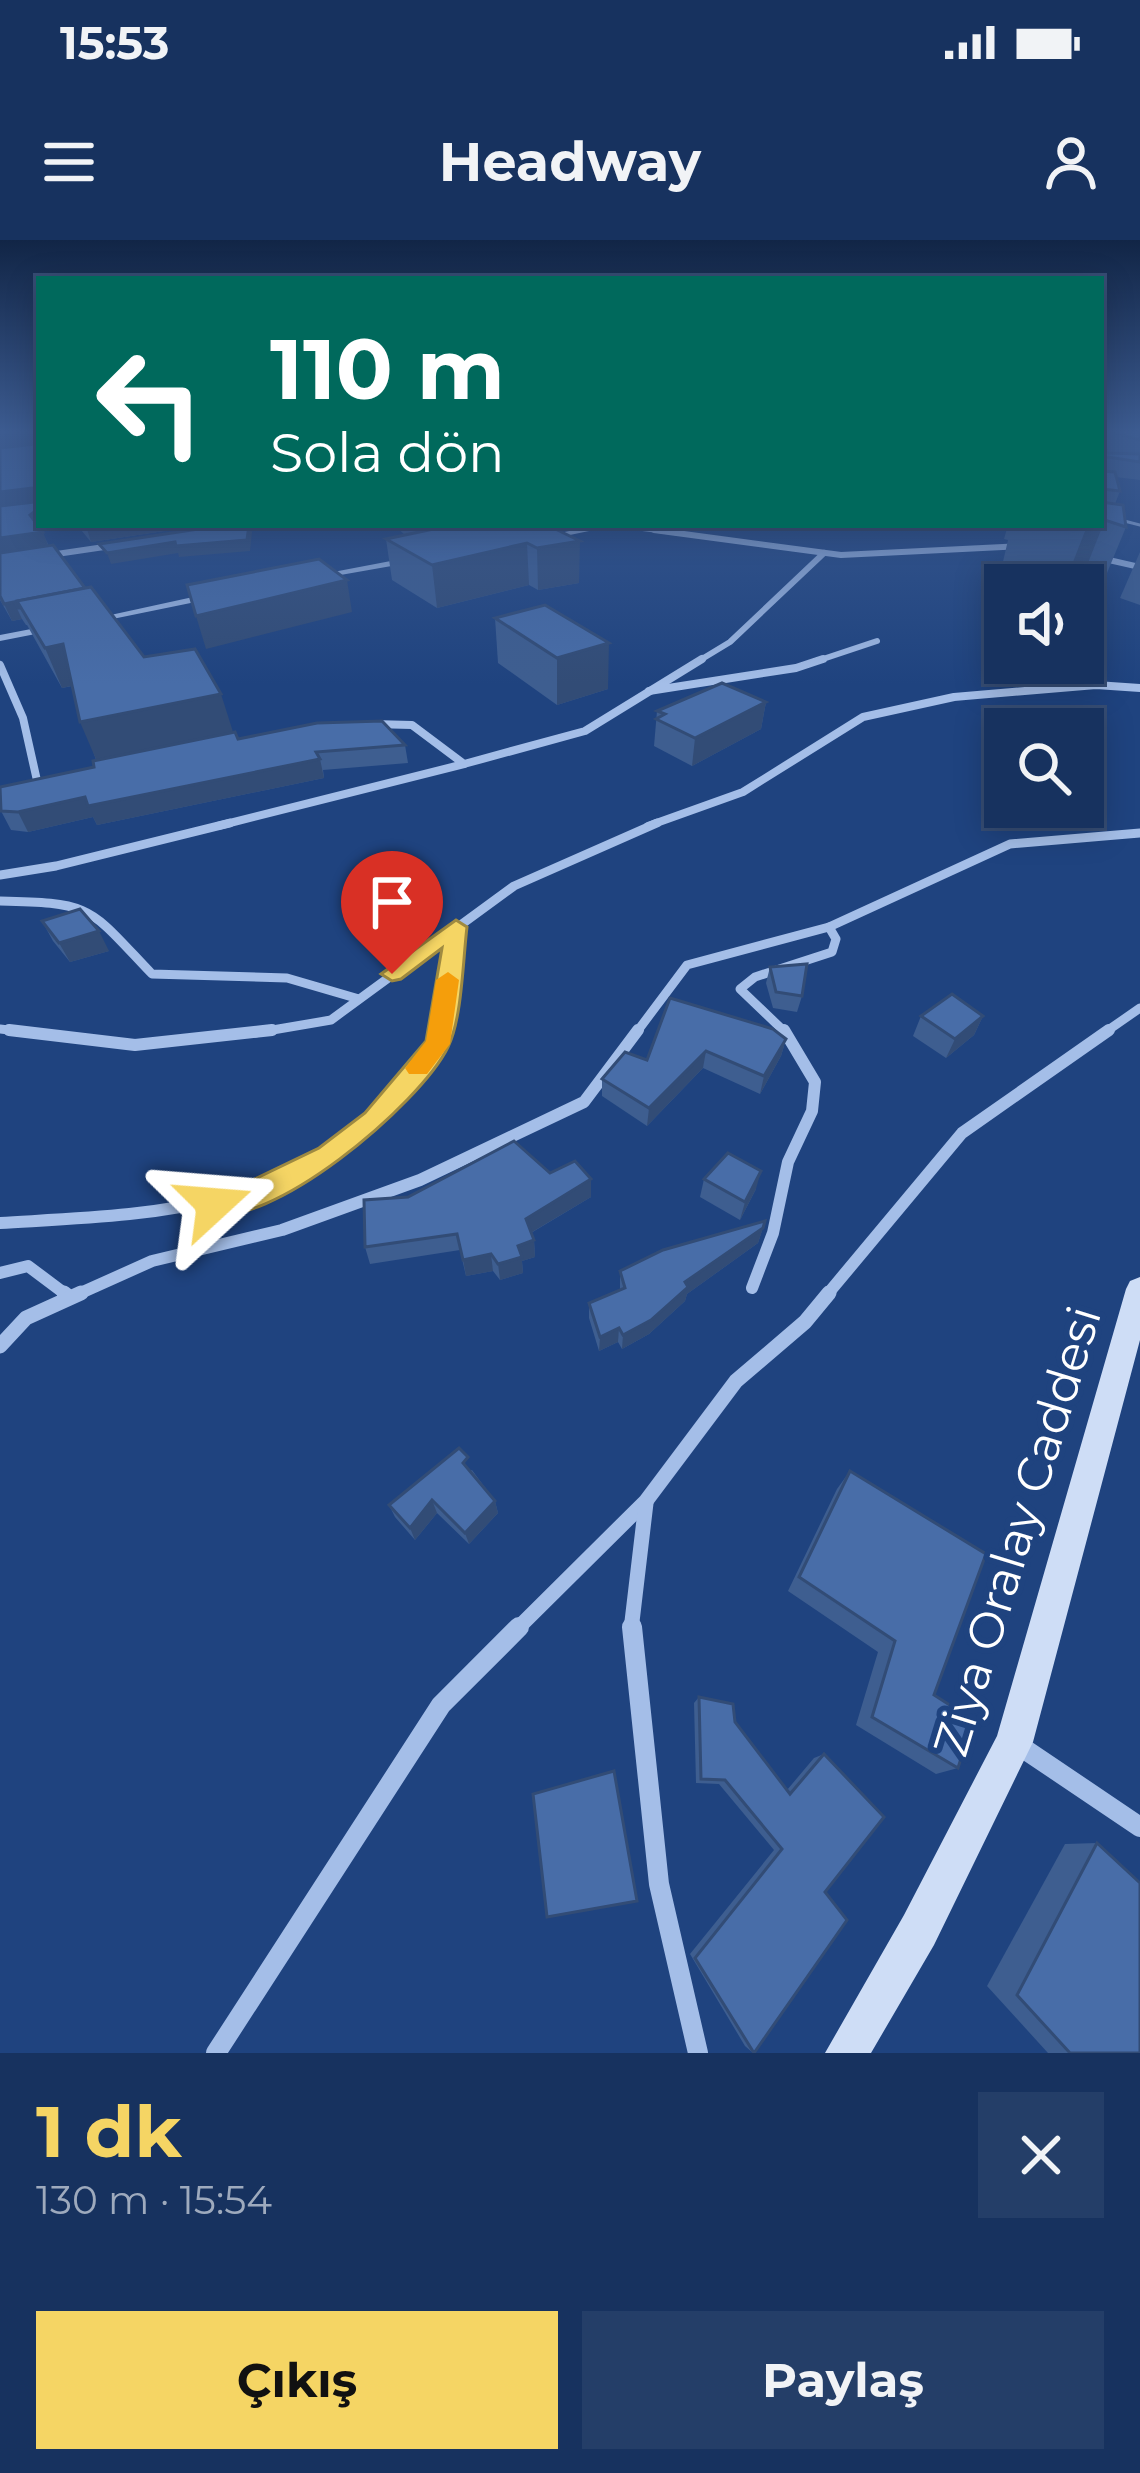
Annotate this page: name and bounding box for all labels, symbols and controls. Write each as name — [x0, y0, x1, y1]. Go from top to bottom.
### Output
text: 15:53 — [60, 15, 169, 70]
icon: menu — [36, 129, 102, 195]
text: Headway — [439, 129, 701, 195]
icon: person — [1038, 129, 1104, 195]
text: 110 m — [270, 318, 505, 420]
icon: left — [72, 324, 228, 480]
text: Sola dön — [270, 420, 505, 486]
map controls — [984, 564, 1104, 828]
button: sound — [984, 564, 1104, 684]
button: search — [984, 708, 1104, 828]
pin — [341, 851, 443, 974]
icon: arrive — [359, 869, 425, 935]
position arrow — [151, 1141, 277, 1267]
street label: Ziya Oralay Caddesi — [921, 1299, 1113, 1763]
text: 1 dk — [36, 2087, 182, 2175]
button: close — [978, 2092, 1104, 2218]
text: 130 m · 15:54 — [36, 2176, 272, 2224]
button: Çıkış — [36, 2311, 558, 2449]
button: Paylaş — [582, 2311, 1104, 2449]

